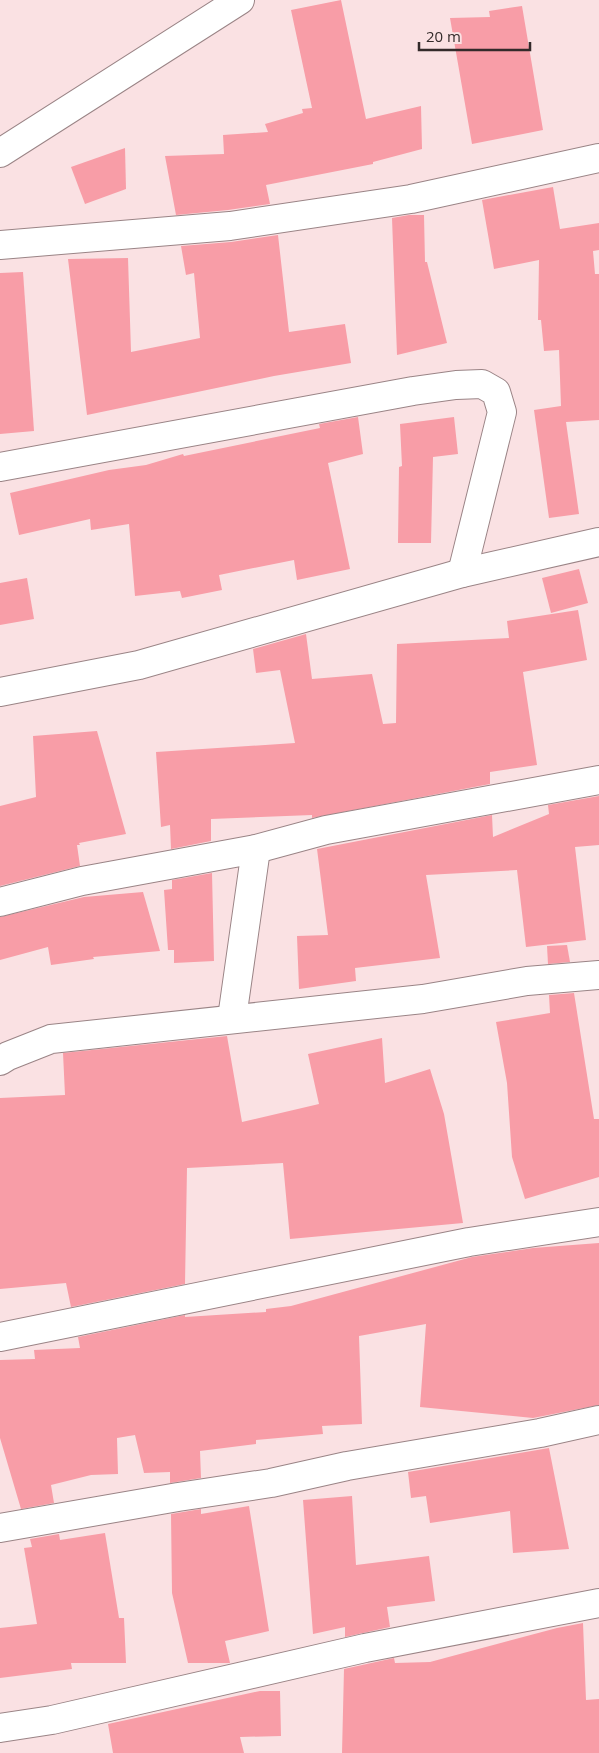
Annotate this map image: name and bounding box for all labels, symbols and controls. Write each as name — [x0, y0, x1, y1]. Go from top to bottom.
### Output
scale bar — [419, 20, 530, 52]
text: 20 m — [426, 26, 461, 46]

